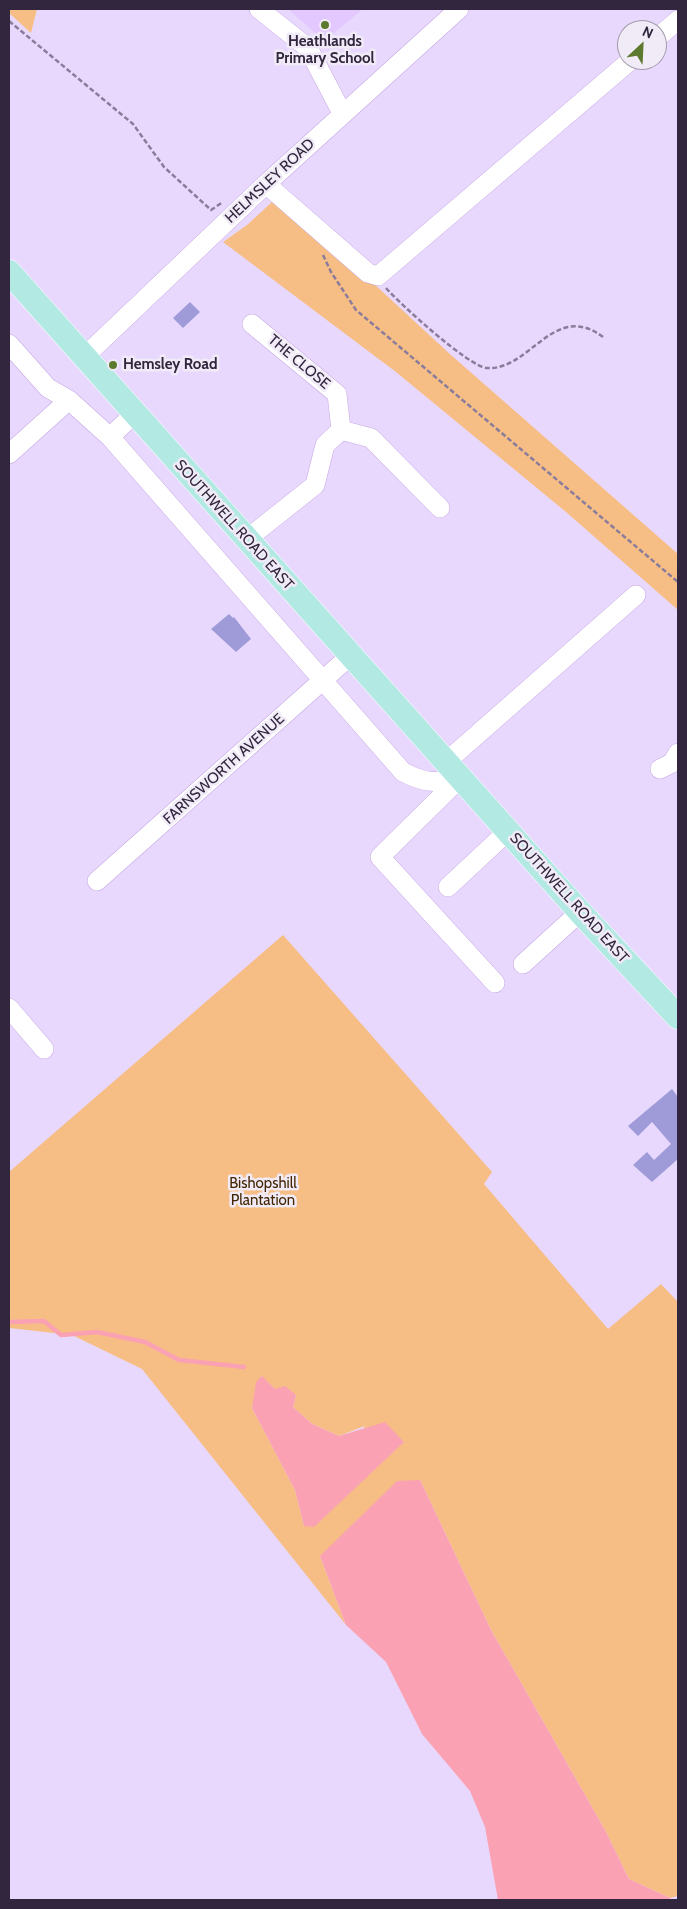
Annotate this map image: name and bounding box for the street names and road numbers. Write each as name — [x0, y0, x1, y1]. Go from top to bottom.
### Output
street label: HELMSLEY ROAD — [222, 135, 318, 227]
street label: THE CLOSE — [264, 331, 334, 393]
street label: SOUTHWELL ROAD EAST — [171, 456, 297, 594]
street label: FARNSWORTH AVENUE — [160, 710, 288, 828]
street label: SOUTHWELL ROAD EAST — [506, 829, 632, 967]

